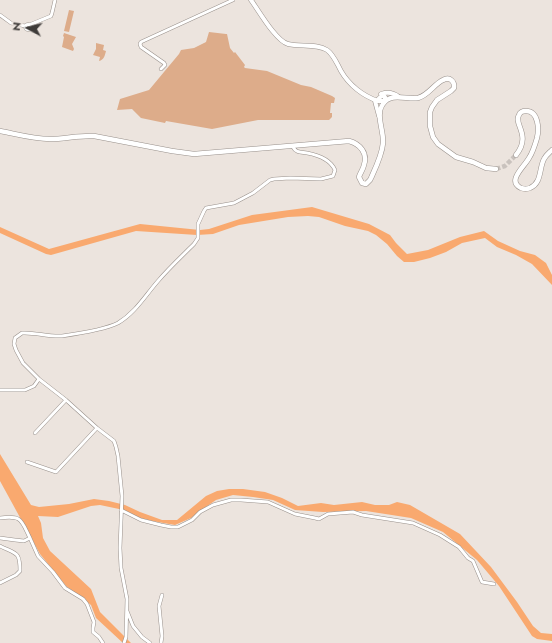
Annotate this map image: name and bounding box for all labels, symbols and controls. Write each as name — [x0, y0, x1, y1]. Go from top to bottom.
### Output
north arrow — [8, 8, 48, 48]
text: N — [8, 21, 25, 32]

